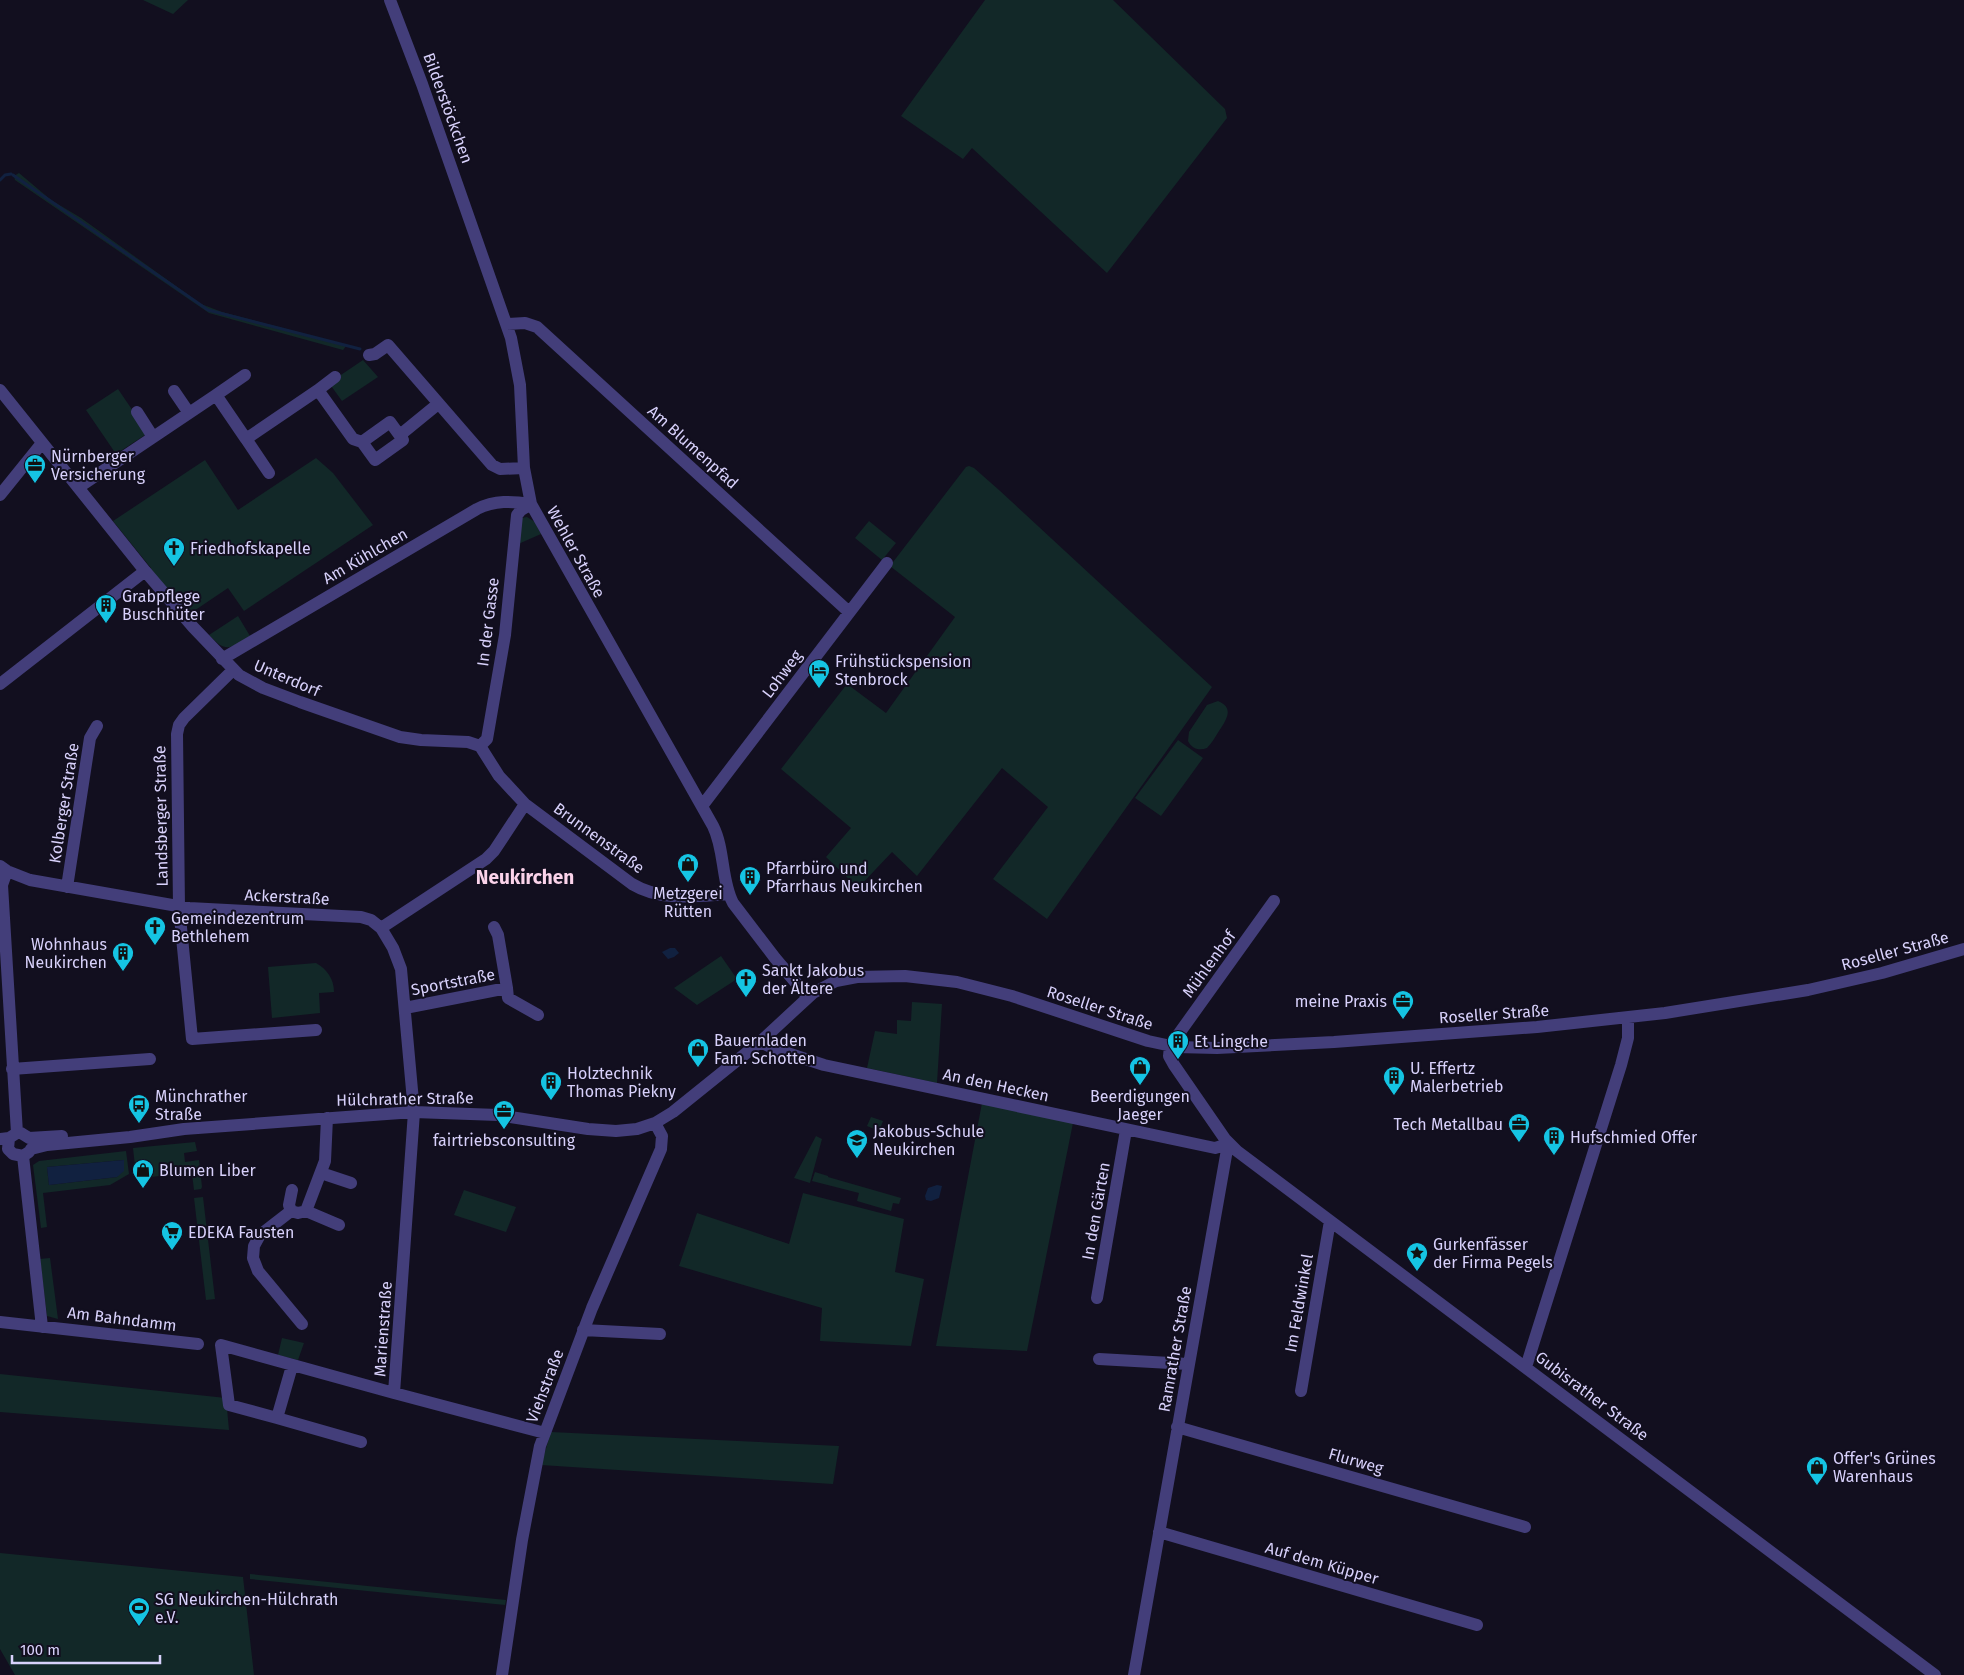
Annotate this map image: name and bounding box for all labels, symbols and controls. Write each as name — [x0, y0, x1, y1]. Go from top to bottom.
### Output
street label: Bilderstöckchen — [419, 50, 477, 166]
street label: Am Blumenpfad — [644, 401, 742, 493]
place label: Nürnberger Versicherung — [51, 447, 146, 484]
office icon: Nürnberger Versicherung — [23, 453, 47, 484]
street label: Wehler Straße — [543, 503, 609, 601]
street label: Am Kühlchen — [319, 524, 411, 588]
church icon: Friedhofskapelle — [162, 536, 186, 567]
place label: Friedhofskapelle — [190, 539, 311, 558]
street label: In der Gasse — [473, 577, 503, 667]
place label: Grabpflege Buschhüter — [122, 587, 205, 624]
building icon: Grabpflege Buschhüter — [94, 593, 118, 624]
street label: Lohweg — [758, 646, 806, 702]
place label: Frühstückspension Stenbrock — [835, 652, 971, 689]
street label: Unterdorf — [251, 656, 325, 701]
hotel icon: Frühstückspension Stenbrock — [807, 658, 831, 689]
street label: Kolberger Straße — [45, 741, 83, 865]
street label: Landsberger Straße — [150, 745, 172, 887]
street label: Brunnenstraße — [550, 799, 648, 877]
shop icon: Metzgerei Rütten — [676, 852, 700, 883]
place label: Pfarrbüro und Pfarrhaus Neukirchen — [766, 859, 923, 896]
building icon: Pfarrbüro und Pfarrhaus Neukirchen — [738, 865, 762, 896]
district label: Neukirchen — [476, 866, 574, 889]
place label: Metzgerei Rütten — [653, 884, 723, 921]
street label: Ackerstraße — [244, 885, 330, 909]
place label: Gemeindezentrum Bethlehem — [171, 909, 304, 946]
church icon: Gemeindezentrum Bethlehem — [143, 915, 167, 946]
street label: Mühlenhof — [1178, 926, 1241, 1001]
street label: Roseller Straße — [1839, 928, 1951, 974]
place label: Wohnhaus Neukirchen — [25, 935, 107, 972]
building icon: Wohnhaus Neukirchen — [111, 941, 135, 972]
place label: Sankt Jakobus der Ältere — [762, 961, 864, 998]
street label: Sportstraße — [409, 965, 497, 999]
church icon: Sankt Jakobus der Ältere — [734, 967, 758, 998]
street label: Roseller Straße — [1045, 982, 1155, 1034]
office icon: meine Praxis — [1391, 989, 1415, 1020]
place label: meine Praxis — [1295, 992, 1387, 1011]
street label: Roseller Straße — [1438, 1001, 1550, 1027]
building icon: Et Lingche — [1166, 1029, 1190, 1060]
place label: Bauernladen Fam. Schotten — [714, 1031, 816, 1068]
place label: Et Lingche — [1194, 1032, 1268, 1051]
shop icon: Bauernladen Fam. Schotten — [686, 1037, 710, 1068]
shop icon: Beerdigungen Jaeger — [1128, 1055, 1152, 1086]
place label: U. Effertz Malerbetrieb — [1410, 1059, 1503, 1096]
place label: Holztechnik Thomas Piekny — [567, 1064, 676, 1101]
street label: An den Hecken — [941, 1064, 1051, 1106]
building icon: U. Effertz Malerbetrieb — [1382, 1065, 1406, 1096]
building icon: Holztechnik Thomas Piekny — [539, 1070, 563, 1101]
place label: Münchrather Straße — [155, 1087, 248, 1124]
place label: Beerdigungen Jaeger — [1090, 1087, 1190, 1124]
street label: Hülchrather Straße — [336, 1088, 474, 1110]
bus stop icon: Münchrather Straße — [127, 1093, 151, 1124]
office icon: fairtriebsconsulting — [492, 1099, 516, 1130]
office icon: Tech Metallbau — [1507, 1112, 1531, 1143]
place label: Tech Metallbau — [1394, 1115, 1503, 1134]
place label: Jakobus-Schule Neukirchen — [873, 1122, 984, 1159]
building icon: Hufschmied Offer — [1542, 1125, 1566, 1156]
school or university icon: Jakobus-Schule Neukirchen — [845, 1128, 869, 1159]
place label: Hufschmied Offer — [1570, 1128, 1698, 1147]
place label: fairtriebsconsulting — [433, 1131, 576, 1150]
shop icon: Blumen Liber — [131, 1158, 155, 1189]
place label: Blumen Liber — [159, 1161, 256, 1180]
street label: In den Gärten — [1078, 1161, 1114, 1261]
supermarket icon: EDEKA Fausten — [160, 1220, 184, 1251]
place label: EDEKA Fausten — [188, 1223, 294, 1242]
place label: Gurkenfässer der Firma Pegels — [1433, 1235, 1553, 1272]
place icon: Gurkenfässer der Firma Pegels — [1405, 1241, 1429, 1272]
street label: Im Feldwinkel — [1281, 1252, 1317, 1354]
street label: Marienstraße — [370, 1281, 396, 1377]
street label: Ramrather Straße — [1155, 1285, 1195, 1413]
street label: Am Bahndamm — [66, 1303, 178, 1335]
street label: Viehstraße — [522, 1347, 568, 1425]
street label: Gubisrather Straße — [1532, 1347, 1652, 1445]
street label: Flurweg — [1326, 1444, 1386, 1478]
place label: Offer's Grünes Warenhaus — [1833, 1449, 1936, 1486]
shop icon: Offer's Grünes Warenhaus — [1805, 1455, 1829, 1486]
street label: Auf dem Küpper — [1263, 1538, 1382, 1588]
place label: SG Neukirchen-Hülchrath e.V. — [155, 1590, 338, 1627]
sports icon: SG Neukirchen-Hülchrath e.V. — [127, 1596, 151, 1627]
scale bar — [12, 1632, 160, 1664]
text: 100 m — [20, 1641, 60, 1659]

